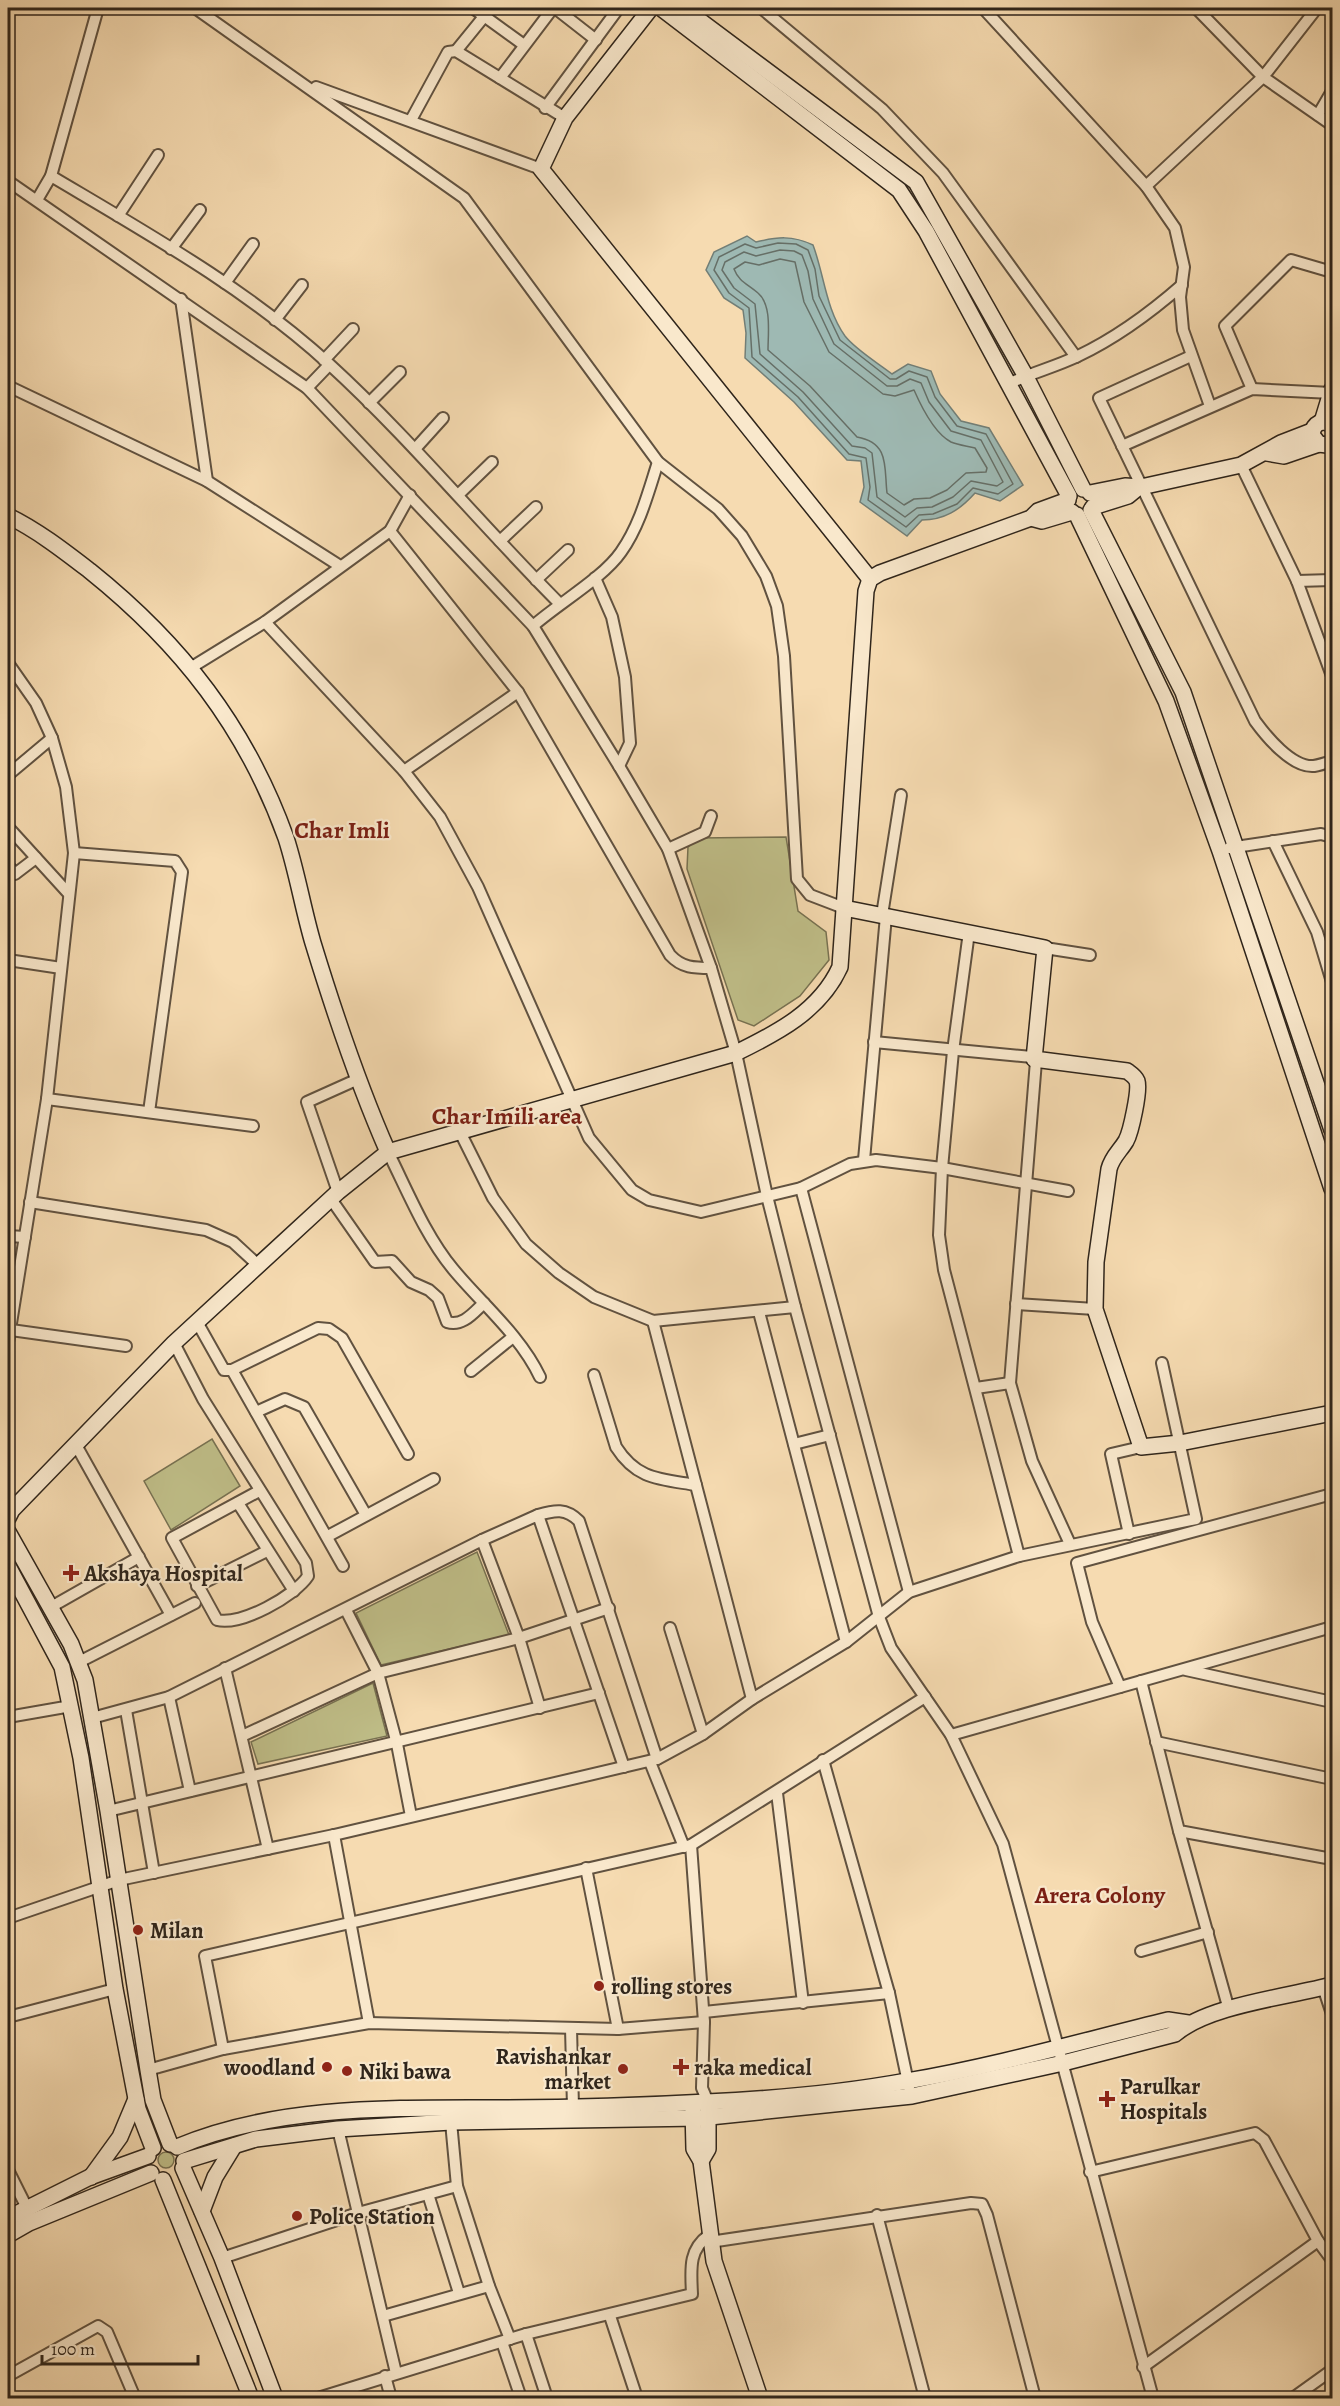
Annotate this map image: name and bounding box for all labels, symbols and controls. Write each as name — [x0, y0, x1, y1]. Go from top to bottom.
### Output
district label: Char Imli — [294, 814, 390, 846]
district label: Char Imili area — [432, 1100, 583, 1132]
place label: Akshaya Hospital — [83, 1559, 243, 1589]
marker: Akshaya Hospital — [62, 1564, 80, 1582]
district label: Arera Colony — [1034, 1879, 1166, 1911]
place label: Milan — [150, 1916, 204, 1946]
marker: Milan — [131, 1923, 145, 1937]
place label: rolling stores — [611, 1972, 732, 2002]
marker: rolling stores — [592, 1979, 606, 1993]
place label: Ravishankar market — [496, 2042, 612, 2097]
place label: woodland — [223, 2053, 315, 2083]
place label: raka medical — [694, 2053, 812, 2083]
place label: Niki bawa — [359, 2057, 451, 2087]
marker: raka medical — [672, 2058, 690, 2076]
marker: woodland — [320, 2060, 334, 2074]
marker: Ravishankar market — [616, 2062, 630, 2076]
marker: Niki bawa — [340, 2064, 354, 2078]
place label: Parulkar Hospitals — [1120, 2072, 1207, 2127]
marker: Parulkar Hospitals — [1098, 2090, 1116, 2108]
place label: Police Station — [309, 2202, 435, 2232]
marker: Police Station — [290, 2209, 304, 2223]
scale bar — [42, 2328, 198, 2366]
text: 100 m — [51, 2337, 95, 2361]

